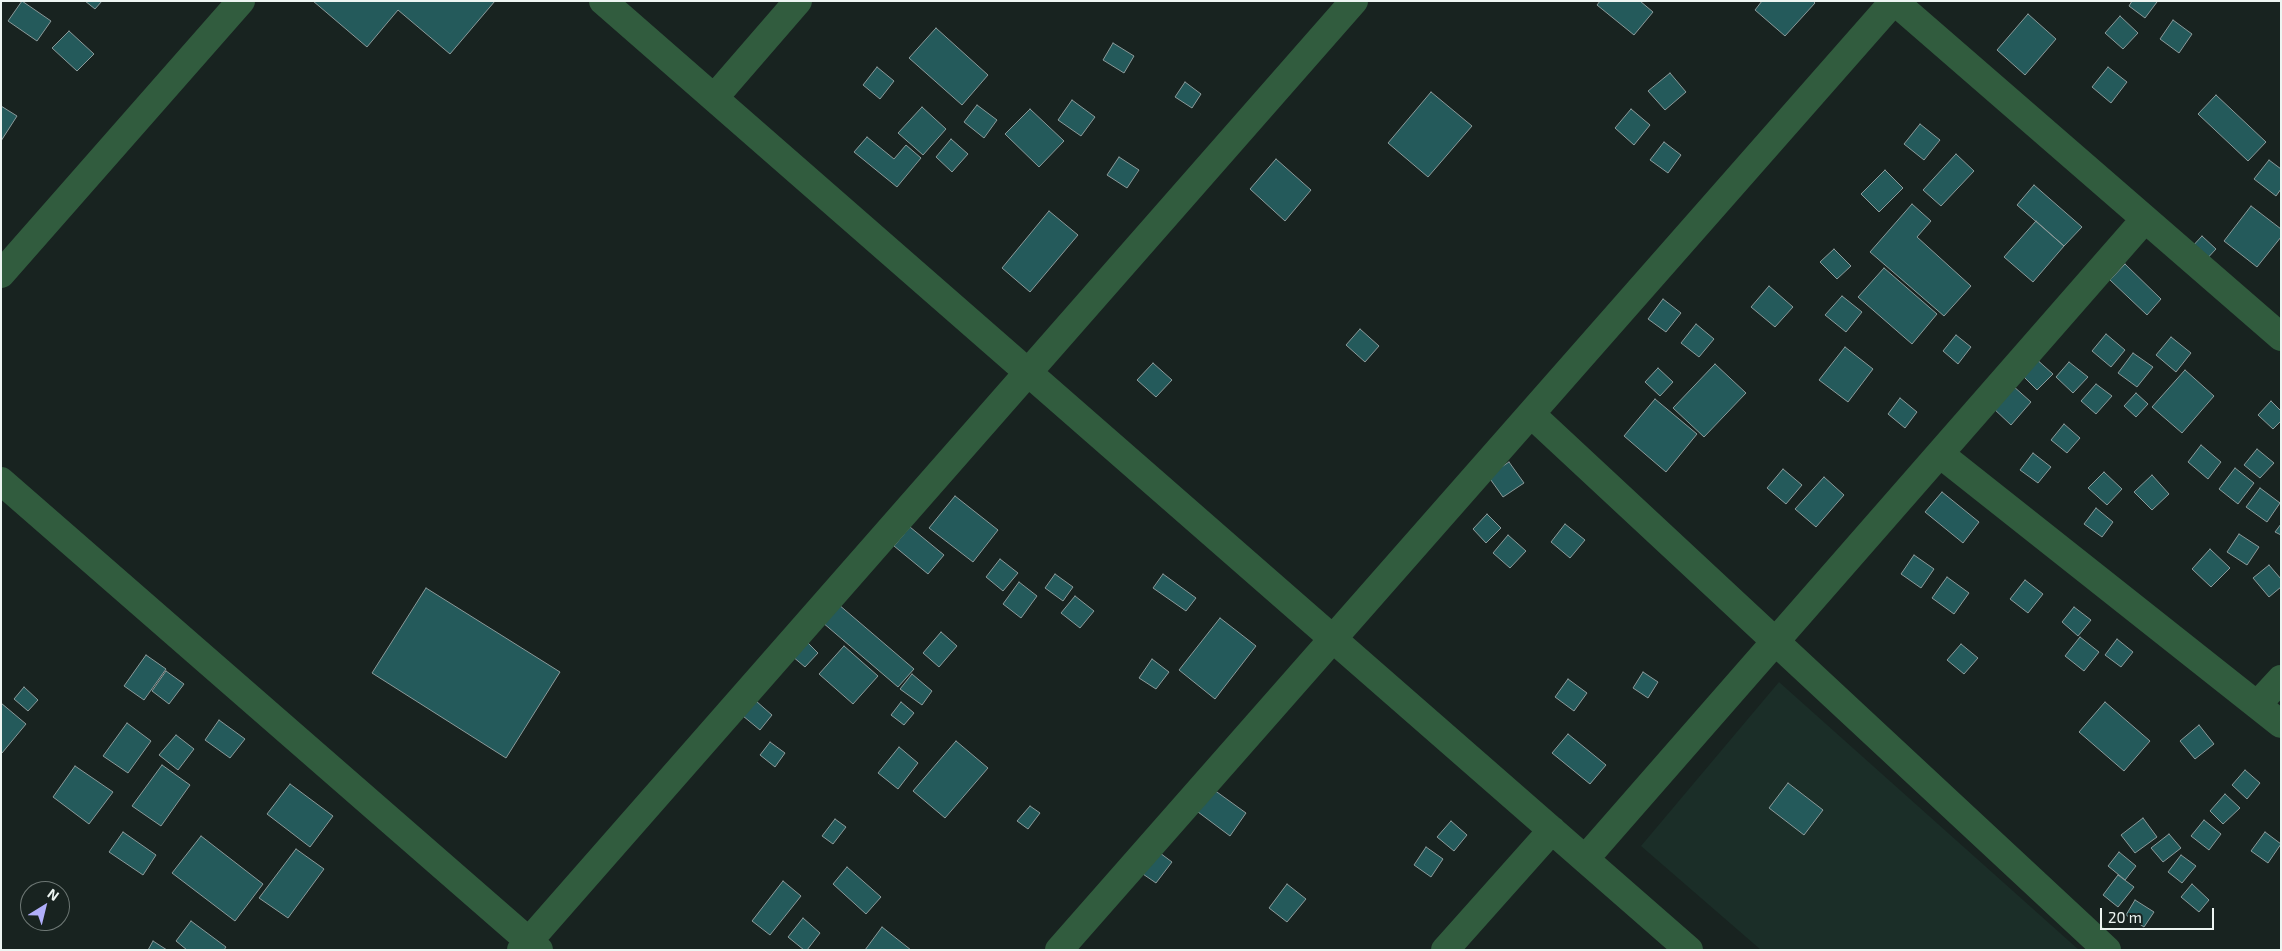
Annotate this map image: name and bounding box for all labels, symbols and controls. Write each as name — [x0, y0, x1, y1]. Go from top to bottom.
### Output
north arrow — [20, 881, 70, 931]
text: N — [44, 884, 63, 904]
scale bar — [2102, 898, 2216, 930]
text: 20 m — [2108, 908, 2142, 926]

